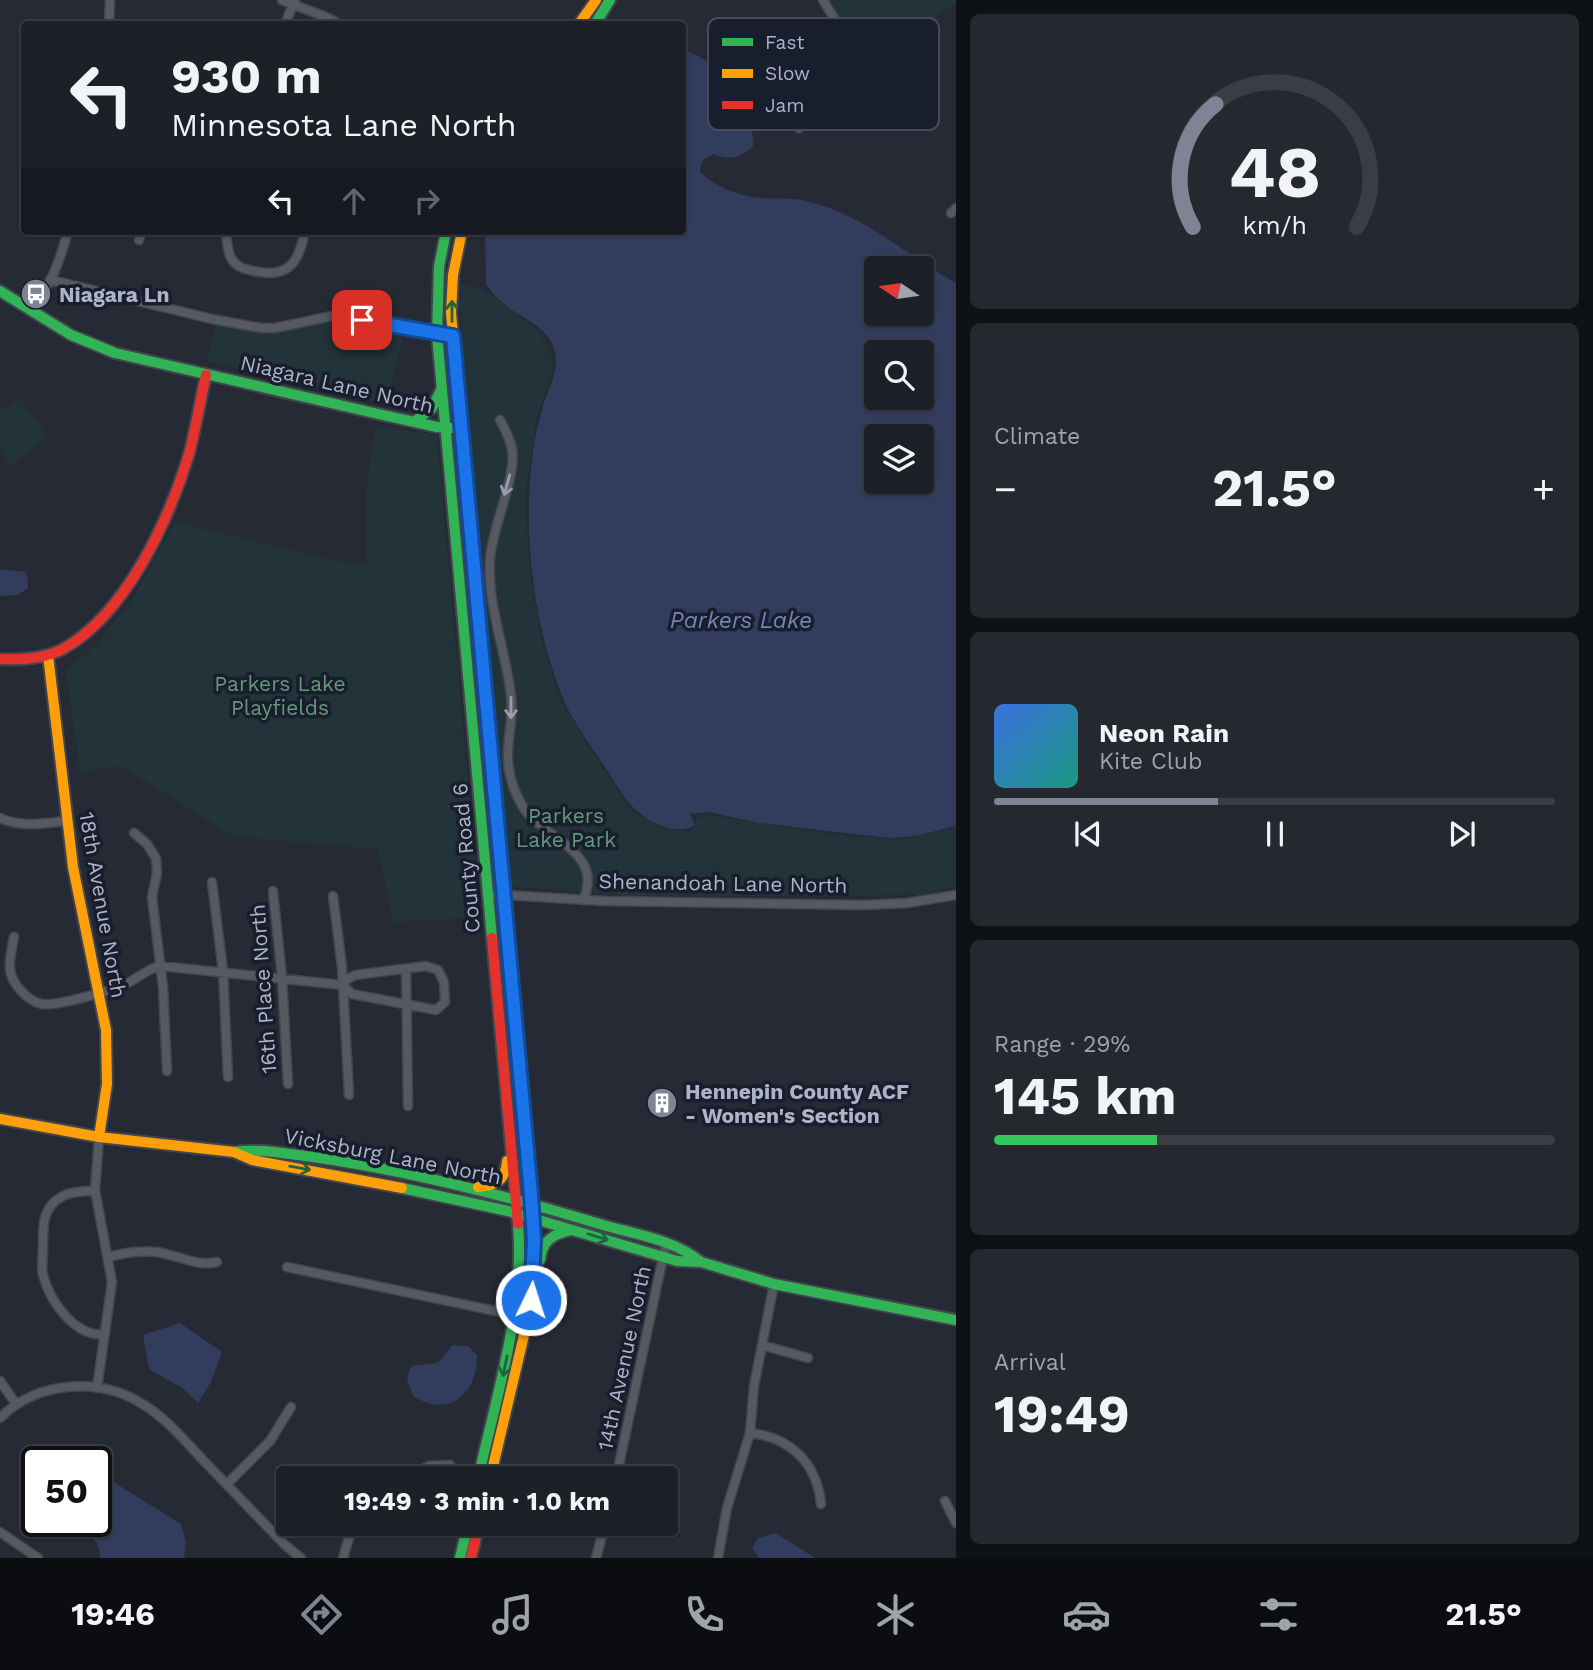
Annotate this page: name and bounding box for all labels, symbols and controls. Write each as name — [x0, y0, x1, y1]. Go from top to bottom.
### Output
legend — [708, 18, 939, 130]
text: Fast — [765, 31, 804, 54]
text: 930 m — [171, 47, 322, 105]
icon: left — [56, 49, 147, 140]
text: Slow — [765, 62, 810, 85]
text: Jam — [765, 94, 804, 117]
text: Minnesota Lane North — [171, 106, 517, 144]
text: 48 — [1228, 130, 1321, 216]
icon: left — [262, 182, 300, 220]
icon: ahead — [335, 182, 373, 220]
icon: right — [408, 182, 446, 220]
text: km/h — [1242, 211, 1307, 240]
north arrow — [864, 256, 934, 326]
map controls — [864, 256, 934, 494]
bus stop icon: Niagara Ln — [19, 277, 53, 311]
place label: Niagara Ln — [59, 282, 169, 307]
pin — [332, 290, 392, 350]
one-way arrow — [445, 300, 458, 323]
icon: arrive — [343, 301, 381, 339]
button: search — [864, 340, 934, 410]
street label: Niagara Lane North — [238, 350, 436, 418]
text: Climate — [994, 423, 1080, 450]
button: layers — [864, 424, 934, 494]
text: 21.5° — [1212, 458, 1337, 519]
text: − — [994, 467, 1017, 511]
text: + — [1532, 467, 1555, 511]
one-way arrow — [500, 473, 513, 496]
water label: Parkers Lake — [670, 607, 812, 634]
park label: Parkers Lake Playfields — [214, 671, 346, 720]
one-way arrow — [504, 696, 518, 719]
text: Neon Rain — [1099, 718, 1229, 748]
text: Kite Club — [1099, 748, 1202, 775]
street label: County Road 6 — [447, 782, 485, 934]
park label: Parkers Lake Park — [516, 803, 616, 852]
street label: 18th Avenue North — [74, 810, 132, 1000]
icon: previous — [1069, 815, 1107, 853]
icon: pause — [1256, 815, 1294, 853]
icon: next — [1443, 815, 1481, 853]
street label: Shenandoah Lane North — [599, 868, 847, 898]
street label: 16th Place North — [245, 903, 281, 1075]
text: Range · 29% — [994, 1031, 1130, 1058]
text: 145 km — [994, 1066, 1176, 1127]
place label: Hennepin County ACF - Women's Section — [685, 1079, 909, 1128]
building icon: Hennepin County ACF - Women's Section — [645, 1086, 679, 1120]
street label: Vicksburg Lane North — [282, 1123, 504, 1189]
one-way arrow — [288, 1162, 311, 1175]
one-way arrow — [587, 1232, 609, 1245]
position arrow — [494, 1263, 568, 1337]
street label: 14th Avenue North — [592, 1263, 656, 1453]
text: Arrival — [994, 1349, 1066, 1376]
one-way arrow — [497, 1354, 511, 1377]
text: 19:49 — [994, 1384, 1130, 1445]
speed limit sign: 50 — [21, 1446, 112, 1537]
text: 19:49 · 3 min · 1.0 km — [344, 1486, 610, 1516]
icon: directions — [297, 1590, 346, 1639]
icon: music — [488, 1590, 537, 1639]
icon: phone — [680, 1590, 729, 1639]
icon: climate — [871, 1590, 920, 1639]
icon: car — [1062, 1590, 1111, 1639]
icon: filters — [1254, 1590, 1303, 1639]
text: 19:46 — [71, 1595, 155, 1633]
text: 21.5° — [1445, 1595, 1522, 1633]

